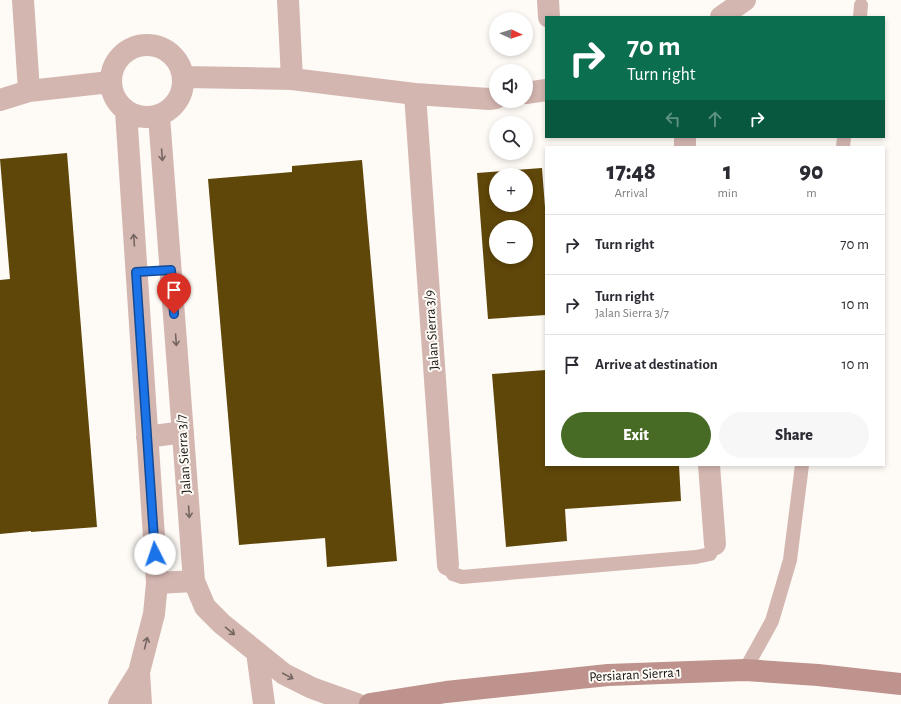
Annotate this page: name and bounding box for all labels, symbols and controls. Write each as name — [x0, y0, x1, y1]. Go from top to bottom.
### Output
north arrow — [489, 12, 533, 56]
map controls — [489, 12, 533, 264]
icon: right — [561, 32, 613, 84]
text: 70 m — [627, 33, 681, 61]
button: sound — [489, 64, 533, 108]
text: Turn right — [627, 66, 696, 84]
icon: left — [662, 108, 684, 130]
icon: ahead — [704, 108, 726, 130]
icon: right — [746, 108, 768, 130]
button: search — [489, 116, 533, 160]
one-way arrow — [158, 148, 165, 161]
text: 17:48 — [607, 160, 656, 184]
text: 1 — [723, 160, 732, 184]
text: 90 — [799, 160, 823, 184]
button: + — [489, 168, 533, 212]
text: Arrival — [614, 187, 648, 200]
text: min — [717, 187, 738, 200]
text: m — [806, 187, 817, 200]
button: − — [489, 220, 533, 264]
one-way arrow — [131, 234, 138, 247]
icon: right — [561, 234, 583, 256]
text: Turn right — [595, 237, 654, 252]
text: 70 m — [840, 237, 869, 252]
pin — [157, 273, 191, 314]
icon: arrive — [163, 279, 185, 301]
street label: Jalan Sierra 3/9 — [422, 289, 442, 371]
text: Turn right — [595, 289, 654, 304]
icon: right — [561, 294, 583, 316]
text: 10 m — [841, 297, 869, 312]
text: Jalan Sierra 3/7 — [595, 307, 669, 320]
one-way arrow — [172, 334, 179, 347]
icon: arrive — [561, 354, 583, 376]
text: Arrive at destination — [595, 357, 718, 372]
text: 10 m — [841, 357, 869, 372]
button: Exit — [561, 412, 711, 458]
button: Share — [719, 412, 869, 458]
street label: Jalan Sierra 3/7 — [174, 414, 194, 494]
one-way arrow — [185, 505, 192, 518]
position arrow — [134, 533, 176, 575]
one-way arrow — [225, 626, 236, 635]
one-way arrow — [143, 637, 151, 650]
street label: Persiaran Sierra 1 — [589, 666, 681, 684]
one-way arrow — [282, 672, 294, 680]

